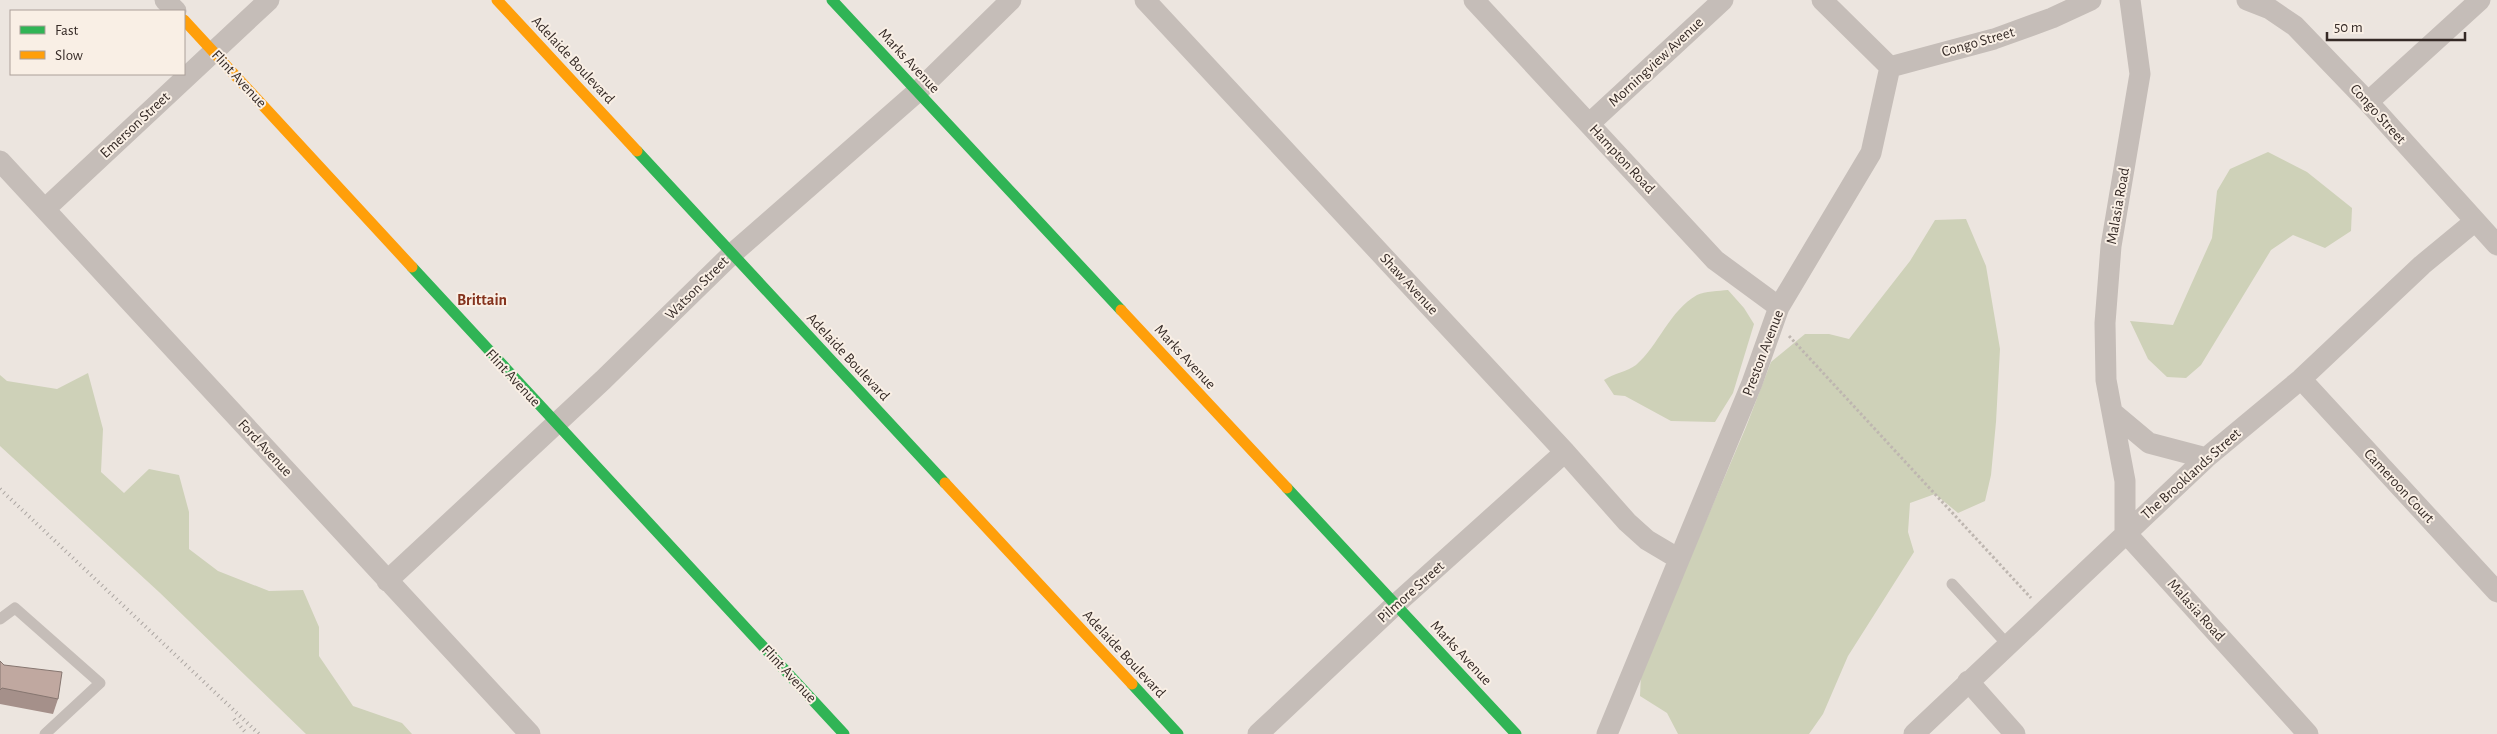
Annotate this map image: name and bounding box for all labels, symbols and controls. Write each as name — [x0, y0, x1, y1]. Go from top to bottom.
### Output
legend — [10, 10, 185, 75]
scale bar — [2327, 10, 2464, 42]
street label: Adelaide Boulevard — [529, 13, 617, 107]
street label: Morningview Avenue — [1606, 14, 1706, 110]
text: 50 m — [2334, 20, 2363, 35]
text: Fast — [55, 23, 79, 38]
street label: Congo Street — [1940, 24, 2016, 60]
street label: Marks Avenue — [876, 26, 942, 96]
street label: Flint Avenue — [209, 47, 269, 111]
text: Slow — [55, 48, 83, 63]
street label: Congo Street — [2347, 81, 2409, 147]
street label: Emerson Street — [97, 89, 173, 161]
street label: Hampton Road — [1586, 122, 1658, 197]
street label: Malasia Road — [2104, 166, 2132, 246]
street label: Shaw Avenue — [1377, 250, 1441, 318]
street label: Watson Street — [662, 253, 732, 323]
district label: Brittain — [457, 292, 507, 308]
street label: Preston Avenue — [1740, 308, 1786, 398]
street label: Adelaide Boulevard — [804, 310, 892, 404]
street label: Marks Avenue — [1152, 322, 1218, 392]
street label: Flint Avenue — [483, 346, 543, 410]
street label: Ford Avenue — [235, 417, 295, 479]
street label: The Brooklands Street — [2138, 425, 2244, 522]
street label: Cameroon Court — [2361, 446, 2437, 526]
street label: Pilmore Street — [1375, 558, 1447, 626]
street label: Malasia Road — [2164, 576, 2228, 644]
street label: Adelaide Boulevard — [1080, 607, 1168, 701]
street label: Marks Avenue — [1428, 618, 1494, 688]
street label: Flint Avenue — [759, 642, 819, 706]

